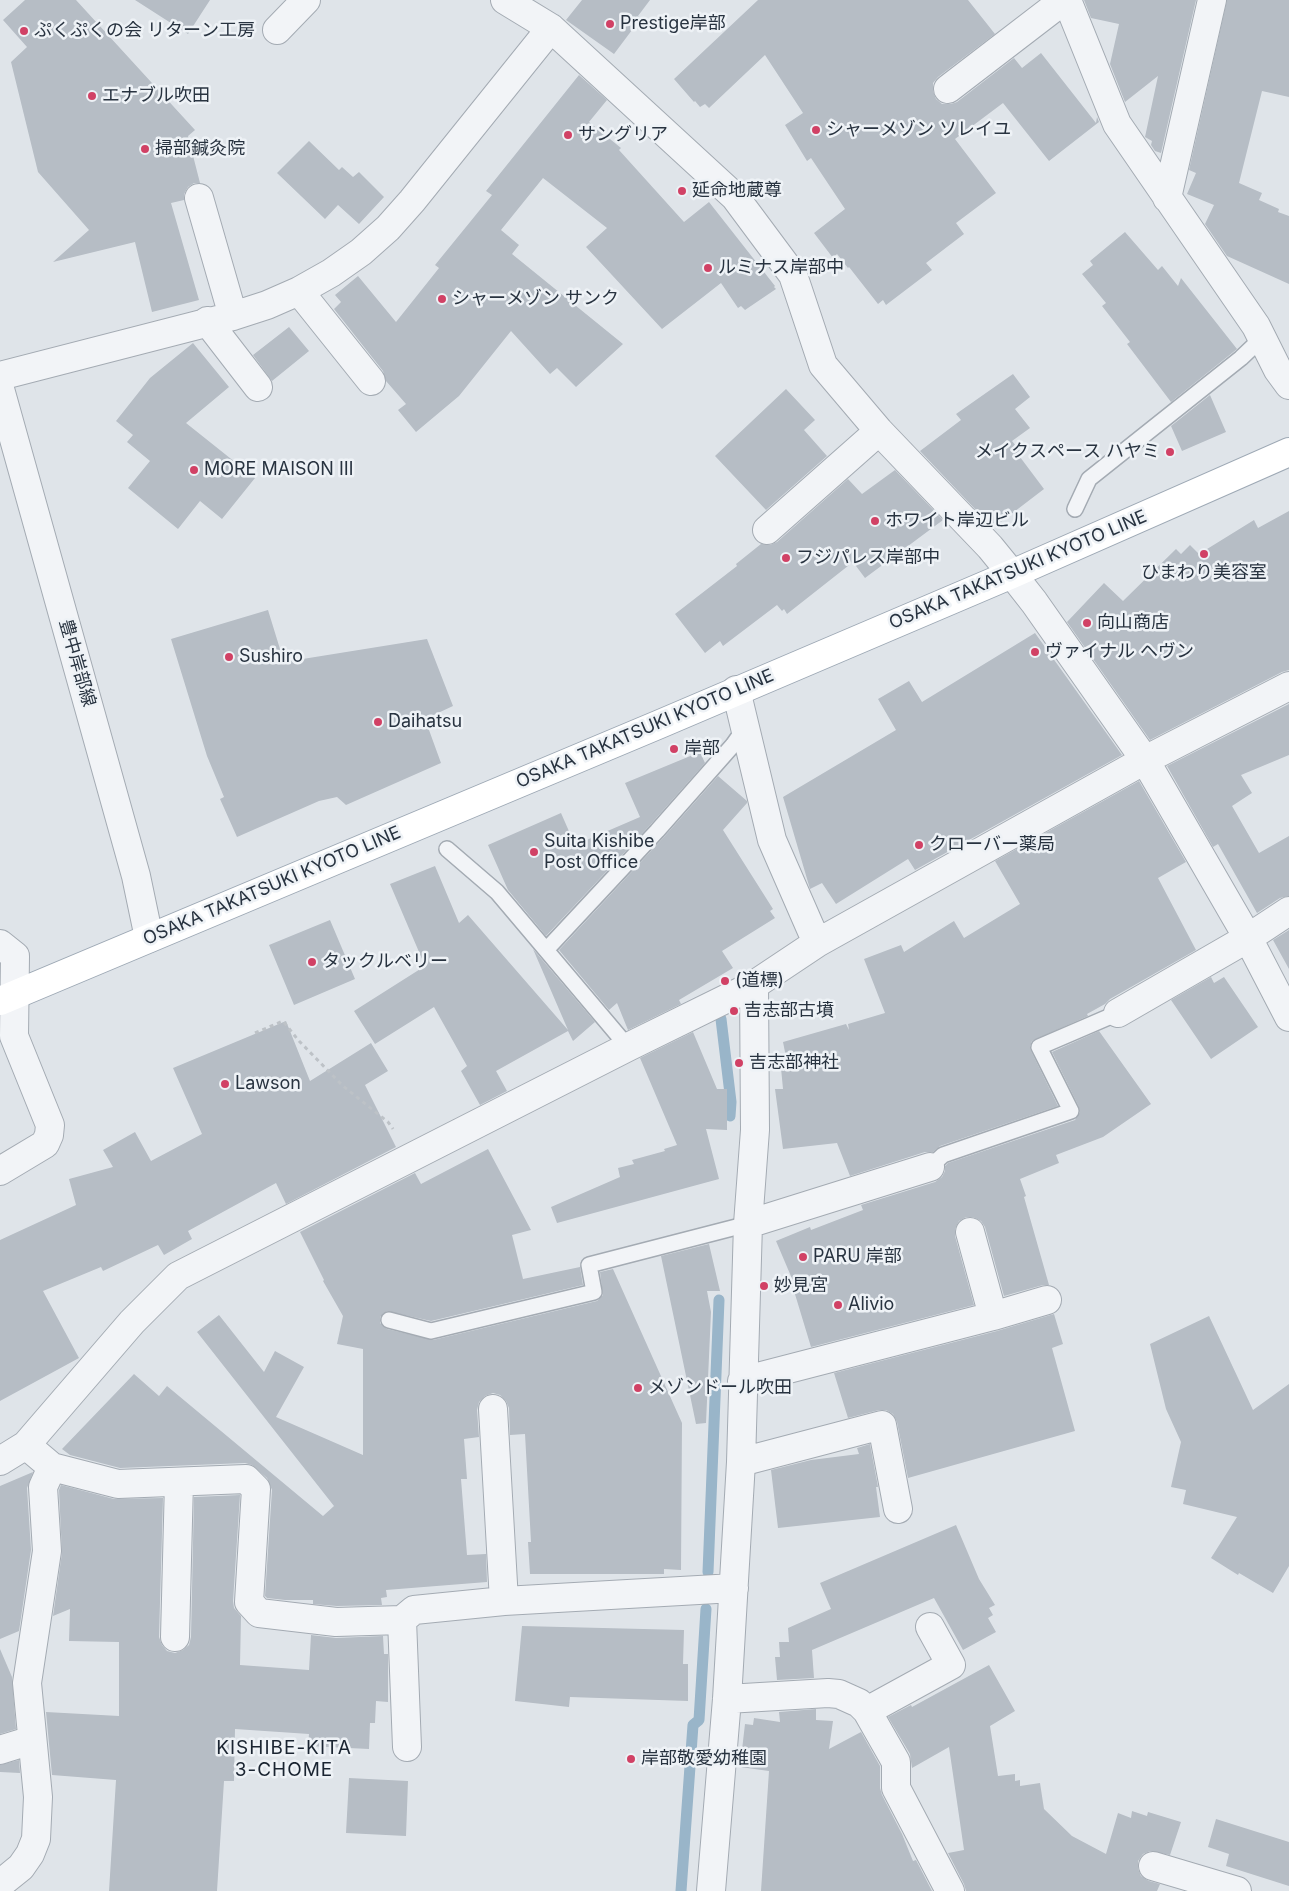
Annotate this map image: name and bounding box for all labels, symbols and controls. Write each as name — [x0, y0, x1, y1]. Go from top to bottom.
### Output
place label: Prestige岸部 — [620, 13, 726, 35]
marker: Prestige岸部 — [604, 18, 616, 30]
place label: ぷくぷくの会 リターン工房 — [34, 20, 255, 42]
marker: ぷくぷくの会 リターン工房 — [18, 25, 30, 37]
place label: エナブル吹田 — [102, 85, 210, 107]
marker: エナブル吹田 — [86, 90, 98, 102]
place label: シャーメゾン ソレイユ — [826, 119, 1011, 141]
place label: サングリア — [578, 124, 668, 146]
marker: シャーメゾン ソレイユ — [810, 124, 822, 136]
marker: サングリア — [562, 129, 574, 141]
place label: 掃部鍼灸院 — [155, 138, 245, 160]
marker: 掃部鍼灸院 — [139, 143, 151, 155]
place label: 延命地蔵尊 — [692, 180, 782, 202]
marker: 延命地蔵尊 — [676, 185, 688, 197]
place label: ルミナス岸部中 — [718, 257, 844, 279]
marker: ルミナス岸部中 — [702, 262, 714, 274]
place label: シャーメゾン サンク — [452, 288, 619, 310]
marker: シャーメゾン サンク — [436, 293, 448, 305]
place label: メイクスペース ハヤミ — [975, 441, 1160, 463]
marker: メイクスペース ハヤミ — [1164, 446, 1176, 458]
place label: MORE MAISON Ⅲ — [204, 459, 353, 481]
marker: MORE MAISON Ⅲ — [188, 464, 200, 476]
street label: OSAKA TAKATSUKI KYOTO LINE — [886, 506, 1150, 634]
place label: ホワイト岸辺ビル — [885, 510, 1029, 532]
marker: ホワイト岸辺ビル — [869, 515, 881, 527]
place label: フジパレス岸部中 — [796, 547, 940, 569]
marker: ひまわり美容室 — [1198, 548, 1210, 560]
marker: フジパレス岸部中 — [780, 552, 792, 564]
place label: ひまわり美容室 — [1141, 562, 1267, 584]
place label: 向山商店 — [1097, 612, 1169, 634]
street label: 豊中岸部線 — [54, 617, 100, 709]
marker: 向山商店 — [1081, 617, 1093, 629]
place label: ヴァイナル ヘヴン — [1045, 641, 1194, 663]
place label: Sushiro — [239, 646, 303, 668]
marker: ヴァイナル ヘヴン — [1029, 646, 1041, 658]
marker: Sushiro — [223, 651, 235, 663]
street label: OSAKA TAKATSUKI KYOTO LINE — [513, 665, 777, 793]
place label: Daihatsu — [388, 711, 462, 733]
marker: Daihatsu — [372, 716, 384, 728]
place label: 岸部 — [684, 738, 720, 760]
marker: 岸部 — [668, 743, 680, 755]
street label: OSAKA TAKATSUKI KYOTO LINE — [140, 822, 404, 950]
place label: Suita Kishibe Post Office — [544, 831, 654, 874]
place label: クローバー薬局 — [929, 834, 1055, 856]
marker: クローバー薬局 — [913, 839, 925, 851]
marker: Suita Kishibe Post Office — [528, 846, 540, 858]
place label: タックルベリー — [322, 951, 448, 973]
marker: タックルベリー — [306, 956, 318, 968]
place label: (道標) — [735, 970, 784, 992]
marker: (道標) — [719, 975, 731, 987]
place label: 吉志部古墳 — [744, 1000, 834, 1022]
marker: 吉志部古墳 — [728, 1005, 740, 1017]
place label: 吉志部神社 — [749, 1052, 839, 1074]
marker: 吉志部神社 — [733, 1057, 745, 1069]
place label: Lawson — [235, 1073, 301, 1095]
marker: Lawson — [219, 1078, 231, 1090]
place label: PARU 岸部 — [813, 1246, 902, 1268]
marker: PARU 岸部 — [797, 1251, 809, 1263]
place label: 妙見宮 — [774, 1275, 828, 1297]
marker: 妙見宮 — [758, 1280, 770, 1292]
place label: Alivio — [848, 1294, 894, 1316]
marker: Alivio — [832, 1299, 844, 1311]
place label: メゾンドール吹田 — [648, 1377, 792, 1399]
marker: メゾンドール吹田 — [632, 1382, 644, 1394]
district label: KISHIBE-KITA 3-CHOME — [215, 1737, 353, 1781]
place label: 岸部敬愛幼稚園 — [641, 1748, 767, 1770]
marker: 岸部敬愛幼稚園 — [625, 1753, 637, 1765]

